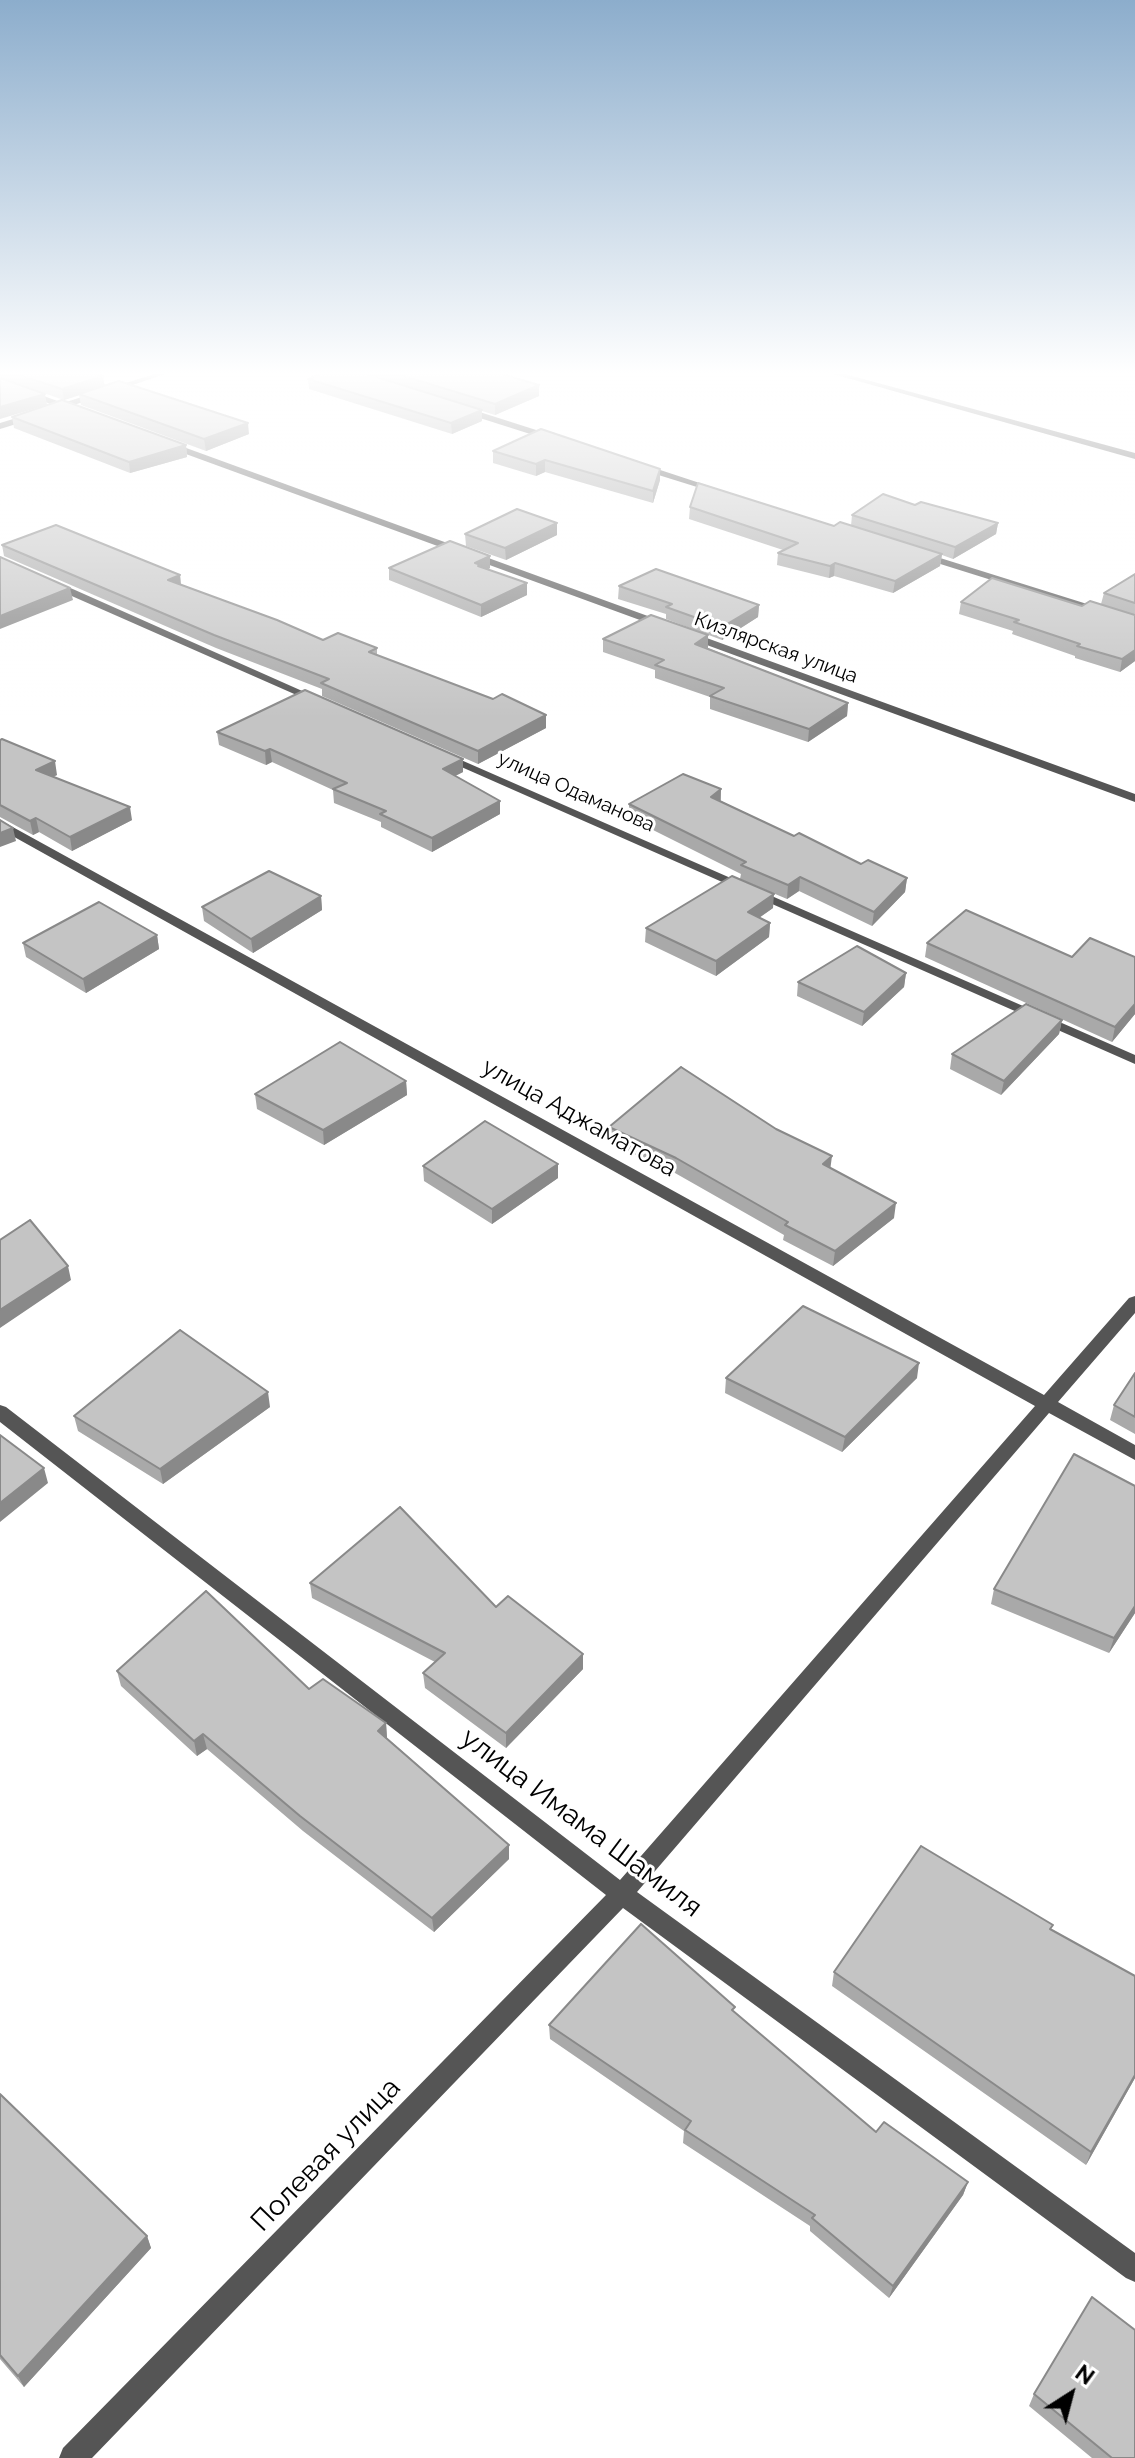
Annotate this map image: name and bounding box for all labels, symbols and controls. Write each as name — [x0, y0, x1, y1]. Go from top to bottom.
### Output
street label: Кизлярская улица — [691, 607, 861, 689]
street label: улица Одаманова — [494, 747, 658, 837]
street label: улица Аджаматова — [477, 1053, 681, 1183]
street label: улица Имама Шамиля — [454, 1721, 708, 1925]
street label: Полевая улица — [244, 2071, 408, 2239]
north arrow — [1031, 2354, 1111, 2434]
text: N — [1071, 2359, 1100, 2390]

